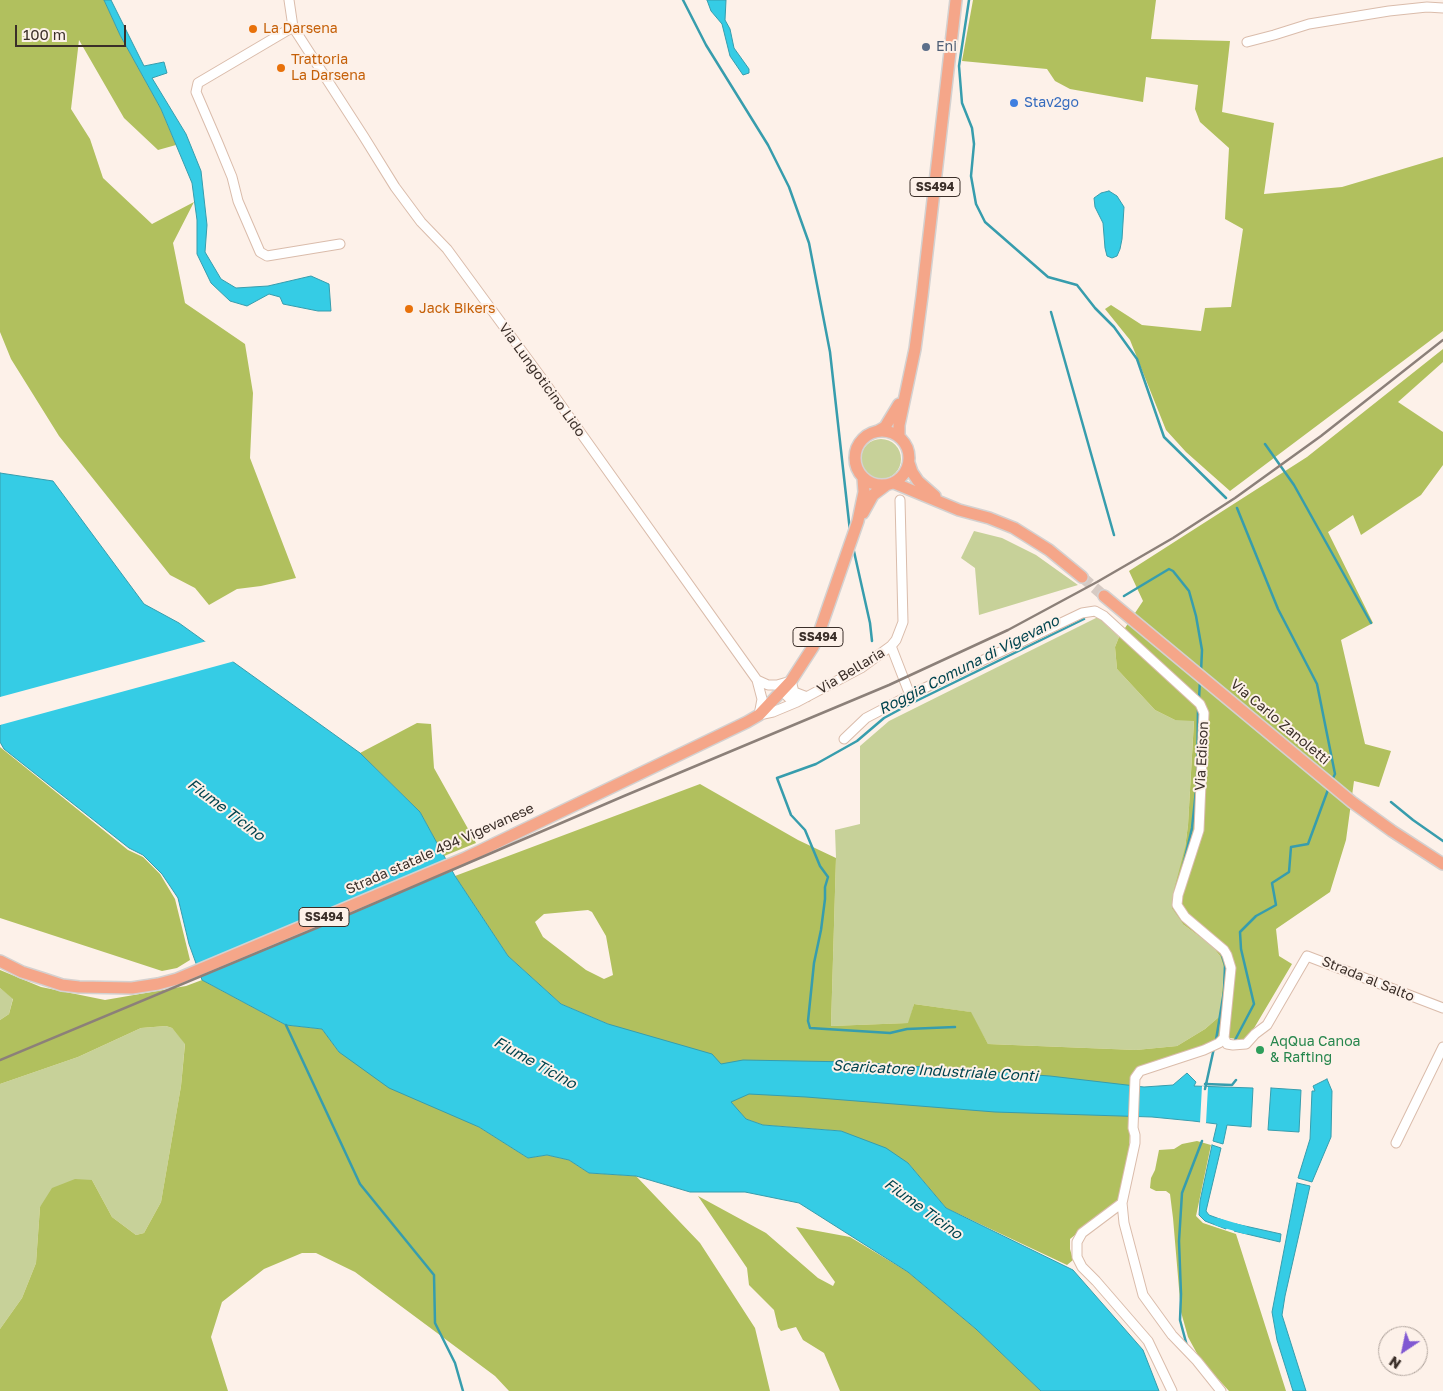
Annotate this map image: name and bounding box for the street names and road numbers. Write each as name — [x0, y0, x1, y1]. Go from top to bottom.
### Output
road number: SS494 — [910, 178, 960, 196]
street label: Via Lungoticino Lido — [495, 320, 589, 440]
road number: SS494 — [793, 628, 843, 646]
street label: Via Bellaria — [814, 644, 888, 698]
street label: Via Carlo Zanoletti — [1227, 676, 1333, 768]
street label: Via Edison — [1192, 721, 1212, 791]
street label: Strada statale 494 Vigevanese — [343, 800, 537, 898]
road number: SS494 — [299, 908, 349, 926]
street label: Strada al Salto — [1319, 953, 1417, 1005]

